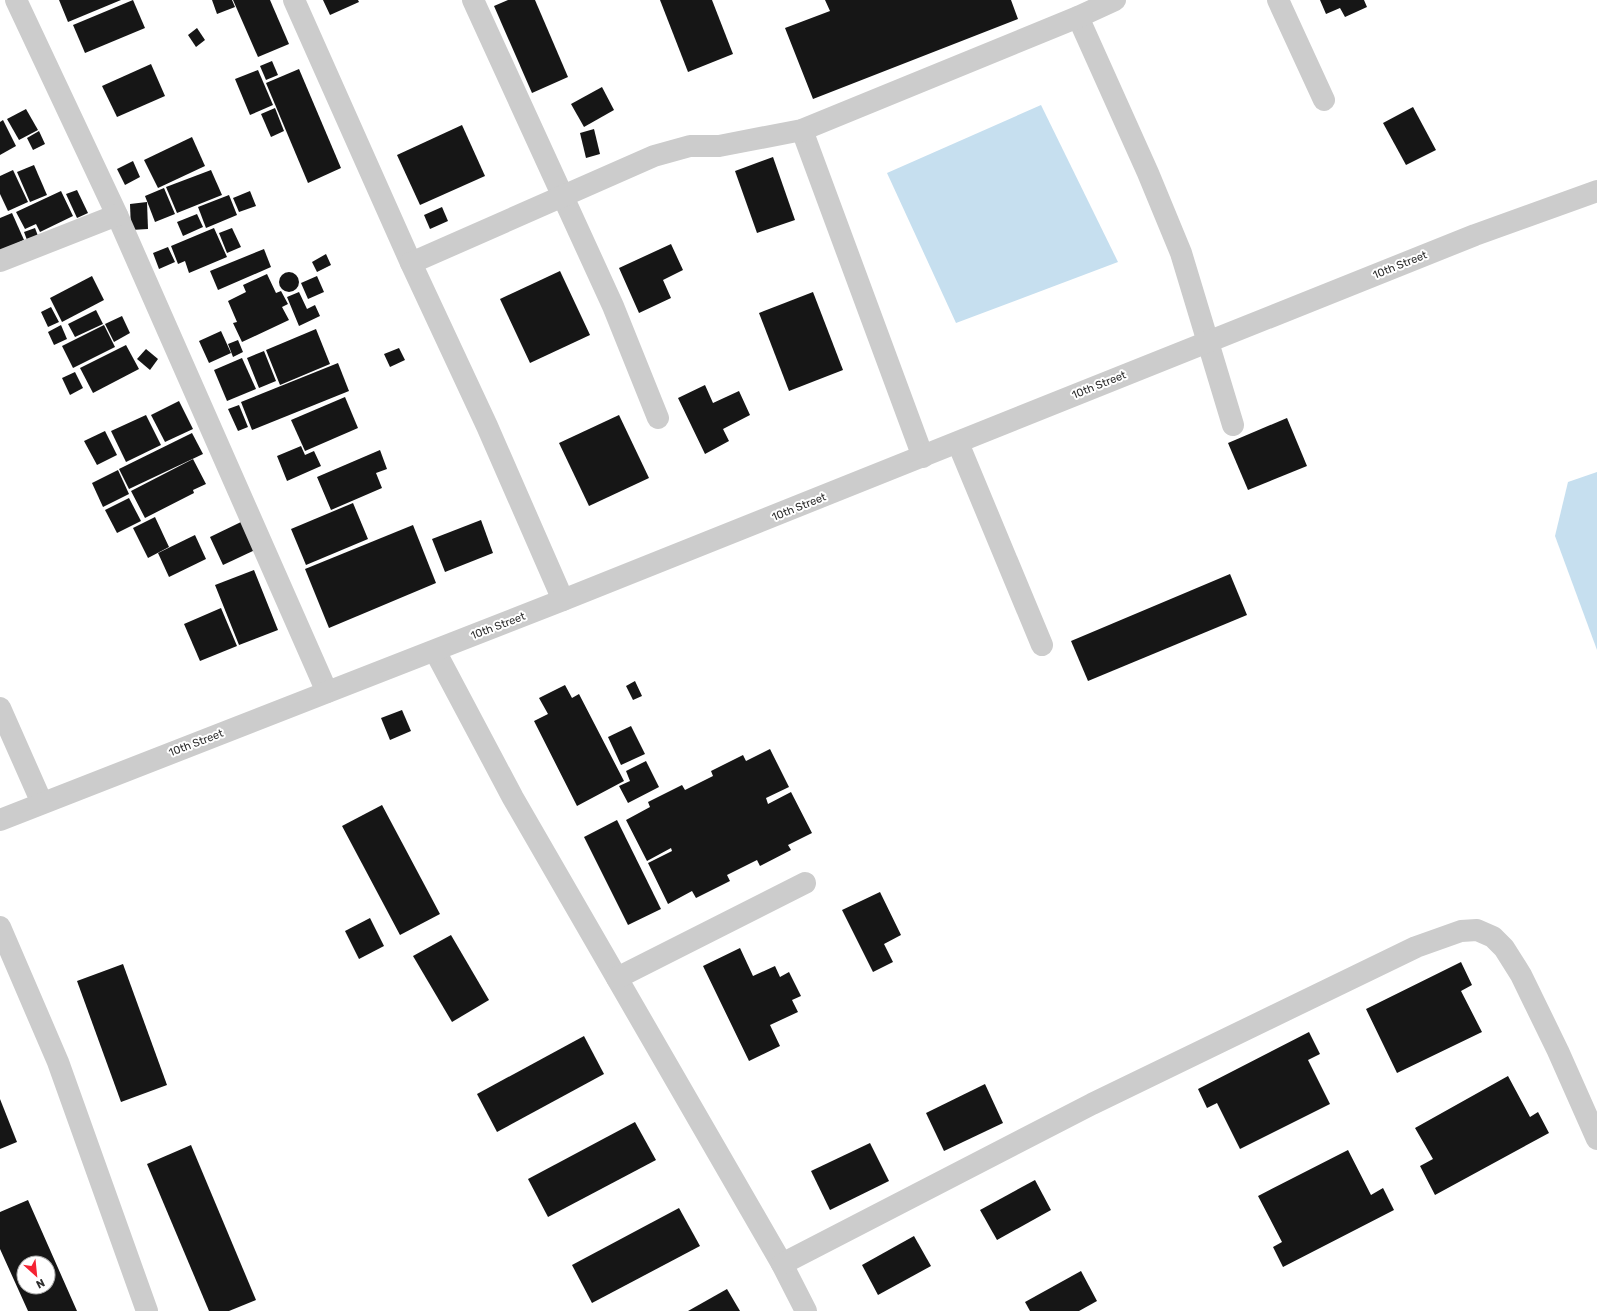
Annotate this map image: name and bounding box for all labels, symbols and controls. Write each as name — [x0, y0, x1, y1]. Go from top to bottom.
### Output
street label: 10th Street — [1371, 248, 1430, 282]
street label: 10th Street — [1070, 368, 1129, 402]
street label: 10th Street — [770, 490, 829, 524]
street label: 10th Street — [469, 609, 528, 642]
street label: 10th Street — [167, 726, 226, 759]
north arrow — [16, 1255, 56, 1295]
text: N — [34, 1276, 47, 1291]

